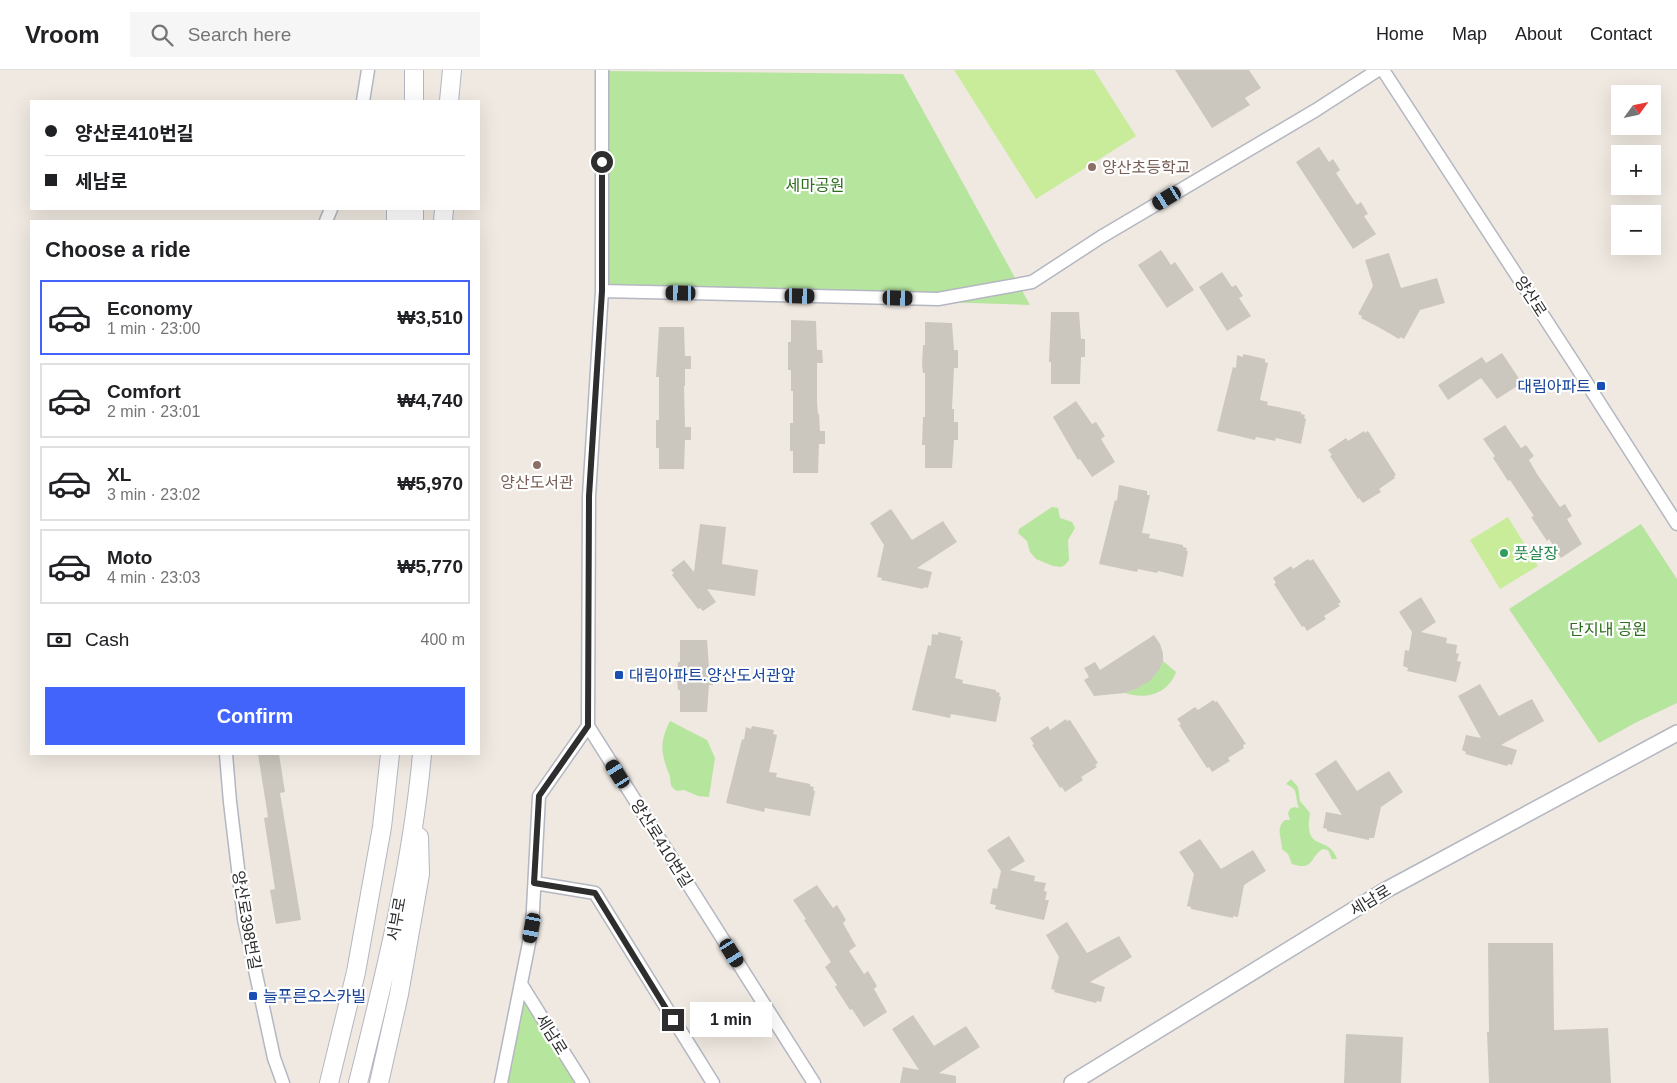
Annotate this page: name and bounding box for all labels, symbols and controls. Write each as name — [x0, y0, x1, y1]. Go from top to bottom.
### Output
search box — [130, 12, 480, 57]
text: Vroom — [25, 21, 100, 48]
icon: search — [148, 21, 176, 49]
text: Search here — [188, 24, 291, 45]
text: Home — [1376, 24, 1424, 44]
text: Map — [1452, 24, 1487, 44]
text: About — [1515, 24, 1562, 44]
text: Contact — [1590, 24, 1652, 44]
north arrow — [1611, 85, 1661, 135]
map controls — [1611, 85, 1661, 255]
text: 양산로410번길 — [75, 123, 194, 144]
button: + — [1611, 145, 1661, 195]
route start — [591, 151, 613, 173]
place label: 양산초등학교 — [1102, 159, 1190, 176]
marker: 양산초등학교 — [1086, 161, 1098, 173]
text: 세남로 — [75, 171, 127, 192]
park label: 세마공원 — [786, 177, 844, 194]
car — [1150, 184, 1183, 212]
button: − — [1611, 205, 1661, 255]
text: Choose a ride — [45, 237, 190, 262]
street label: 양산로 — [1511, 273, 1550, 320]
car — [665, 285, 696, 301]
car — [784, 288, 815, 304]
car — [882, 290, 913, 306]
icon: car — [47, 295, 92, 340]
text: Economy — [107, 298, 193, 319]
text: ₩3,510 — [398, 307, 463, 328]
text: 1 min · 23:00 — [107, 320, 200, 337]
icon: car — [47, 378, 92, 423]
place label: 대림아파트 — [1517, 378, 1591, 395]
marker: 대림아파트 — [1595, 380, 1607, 392]
text: Comfort — [107, 381, 181, 402]
text: ₩4,740 — [398, 390, 463, 411]
text: 2 min · 23:01 — [107, 403, 200, 420]
marker: 양산도서관 — [531, 459, 543, 471]
icon: car — [47, 461, 92, 506]
text: XL — [107, 464, 131, 485]
text: ₩5,970 — [398, 473, 463, 494]
place label: 양산도서관 — [500, 474, 574, 491]
text: 3 min · 23:02 — [107, 486, 200, 503]
icon: car — [47, 544, 92, 589]
place label: 풋살장 — [1514, 545, 1558, 562]
text: Moto — [107, 547, 152, 568]
marker: 풋살장 — [1498, 547, 1510, 559]
text: ₩5,770 — [398, 556, 463, 577]
text: 4 min · 23:03 — [107, 569, 200, 586]
park label: 단지내 공원 — [1569, 621, 1647, 638]
icon: cash — [45, 626, 73, 654]
text: Cash — [85, 629, 129, 650]
text: 400 m — [421, 631, 465, 648]
place label: 대림아파트.양산도서관앞 — [629, 667, 796, 684]
marker: 대림아파트.양산도서관앞 — [613, 669, 625, 681]
button: Confirm — [45, 687, 465, 745]
car — [603, 757, 632, 791]
street label: 양산로410번길 — [628, 796, 695, 890]
street label: 양산로398번길 — [229, 869, 264, 971]
street label: 세남로 — [1347, 882, 1394, 919]
street label: 서부로 — [384, 896, 409, 942]
car — [521, 912, 542, 944]
car — [717, 936, 746, 970]
place label: 늘푸른오스카빌 — [263, 988, 366, 1005]
marker: 늘푸른오스카빌 — [247, 990, 259, 1002]
callout: 1 min — [690, 1002, 773, 1038]
route end — [662, 1009, 684, 1031]
street label: 세남로 — [533, 1011, 571, 1058]
text: 1 min — [710, 1011, 752, 1028]

